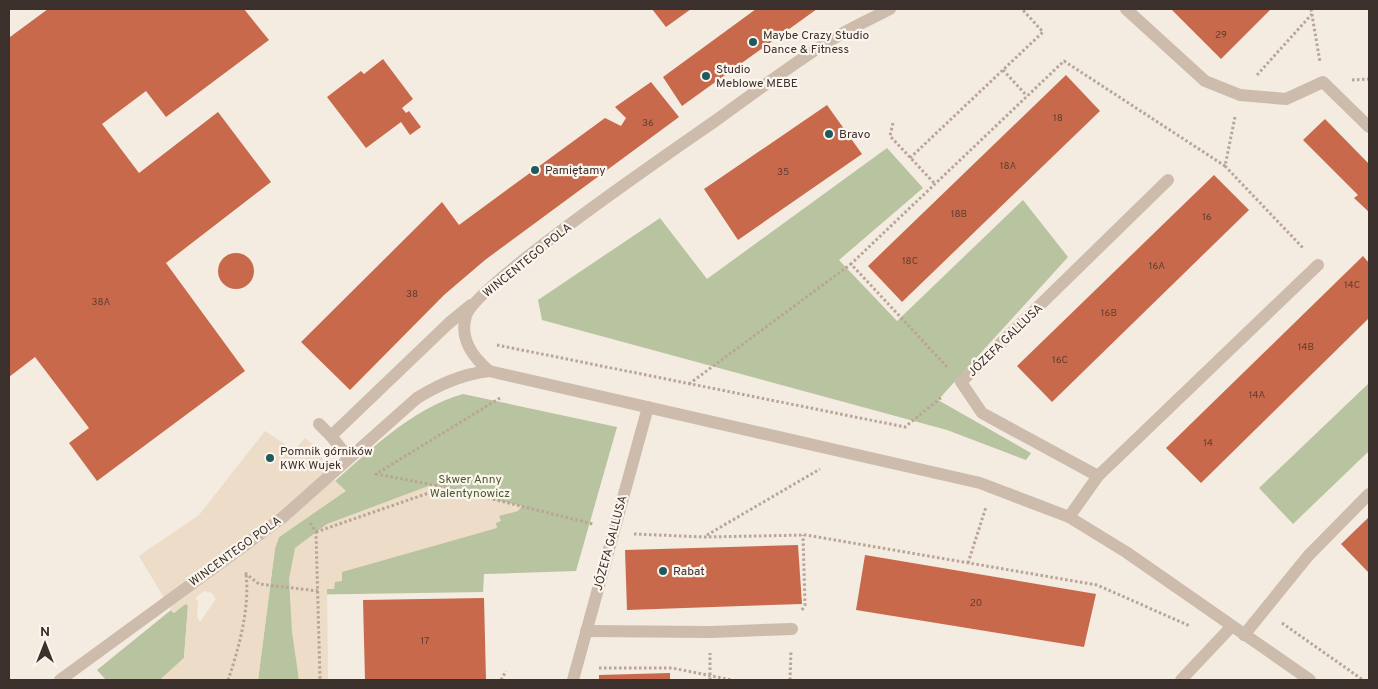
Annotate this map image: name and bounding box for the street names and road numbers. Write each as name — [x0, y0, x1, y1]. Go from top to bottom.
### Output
street label: WINCENTEGO POLA — [480, 220, 575, 302]
street label: JÓZEFA GALLUSA — [965, 301, 1046, 381]
street label: JÓZEFA GALLUSA — [591, 494, 631, 593]
street label: WINCENTEGO POLA — [186, 513, 285, 591]

